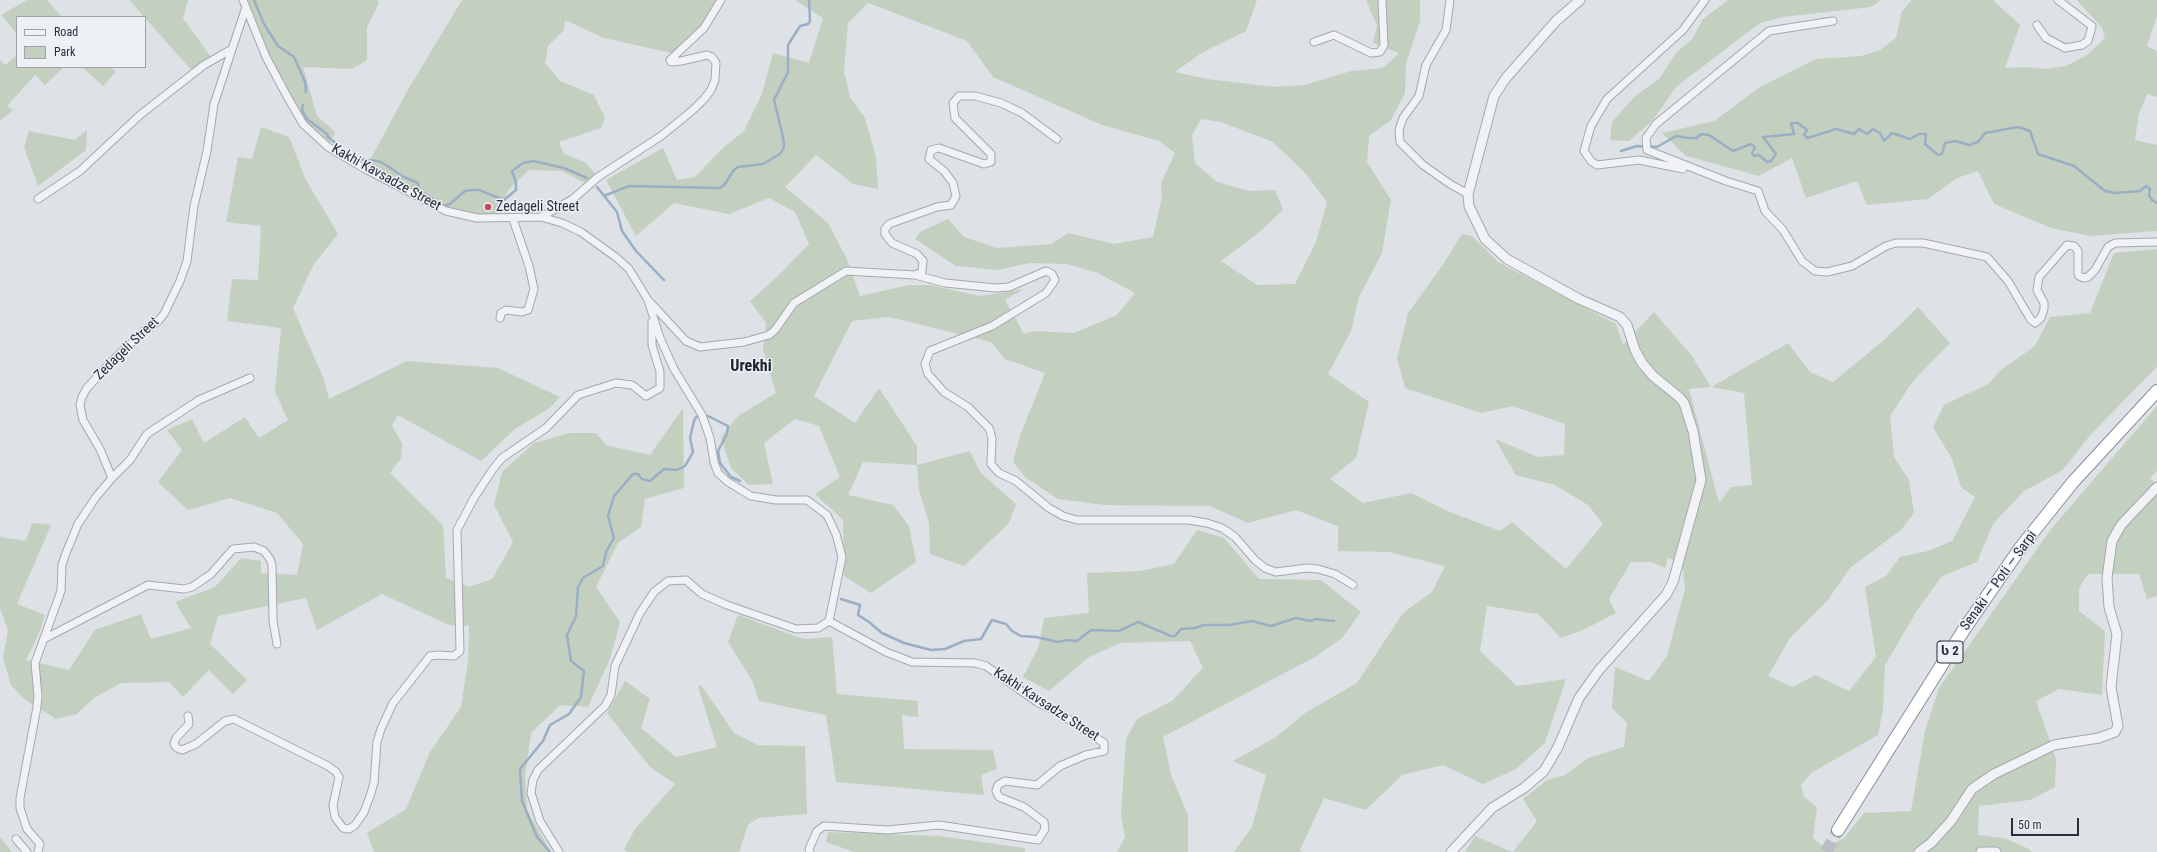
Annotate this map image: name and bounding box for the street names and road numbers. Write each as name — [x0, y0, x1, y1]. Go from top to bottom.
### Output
street label: Kakhi Kavsadze Street — [328, 141, 444, 215]
street label: Zedageli Street — [91, 314, 163, 384]
street label: Senaki — Poti — Sarpi — [1957, 528, 2041, 634]
road number: ს 2 — [1937, 641, 1963, 663]
street label: Kakhi Kavsadze Street — [990, 665, 1102, 745]

